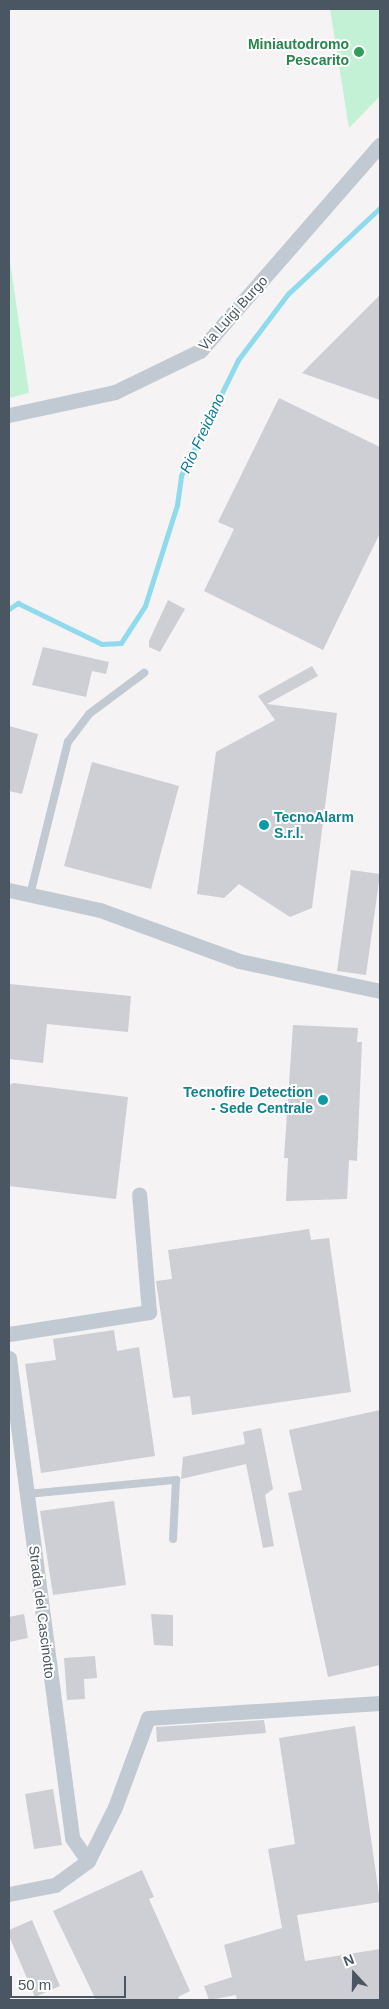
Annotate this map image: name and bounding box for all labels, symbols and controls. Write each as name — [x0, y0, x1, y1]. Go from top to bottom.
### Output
place label: Miniautodromo Pescarito — [248, 36, 349, 68]
marker: Miniautodromo Pescarito — [353, 46, 365, 58]
street label: Via Luigi Burgo — [195, 272, 271, 354]
water label: Rio Freidano — [176, 390, 228, 476]
place label: TecnoAlarm S.r.l. — [274, 809, 354, 842]
marker: TecnoAlarm S.r.l. — [258, 819, 270, 831]
place label: Tecnofire Detection - Sede Centrale — [183, 1084, 313, 1116]
marker: Tecnofire Detection - Sede Centrale — [317, 1094, 329, 1106]
street label: Strada del Cascinotto — [26, 1545, 58, 1679]
north arrow — [329, 1949, 379, 1999]
text: N — [341, 1951, 356, 1969]
scale bar — [12, 1966, 129, 1998]
text: 50 m — [18, 1976, 51, 1993]

